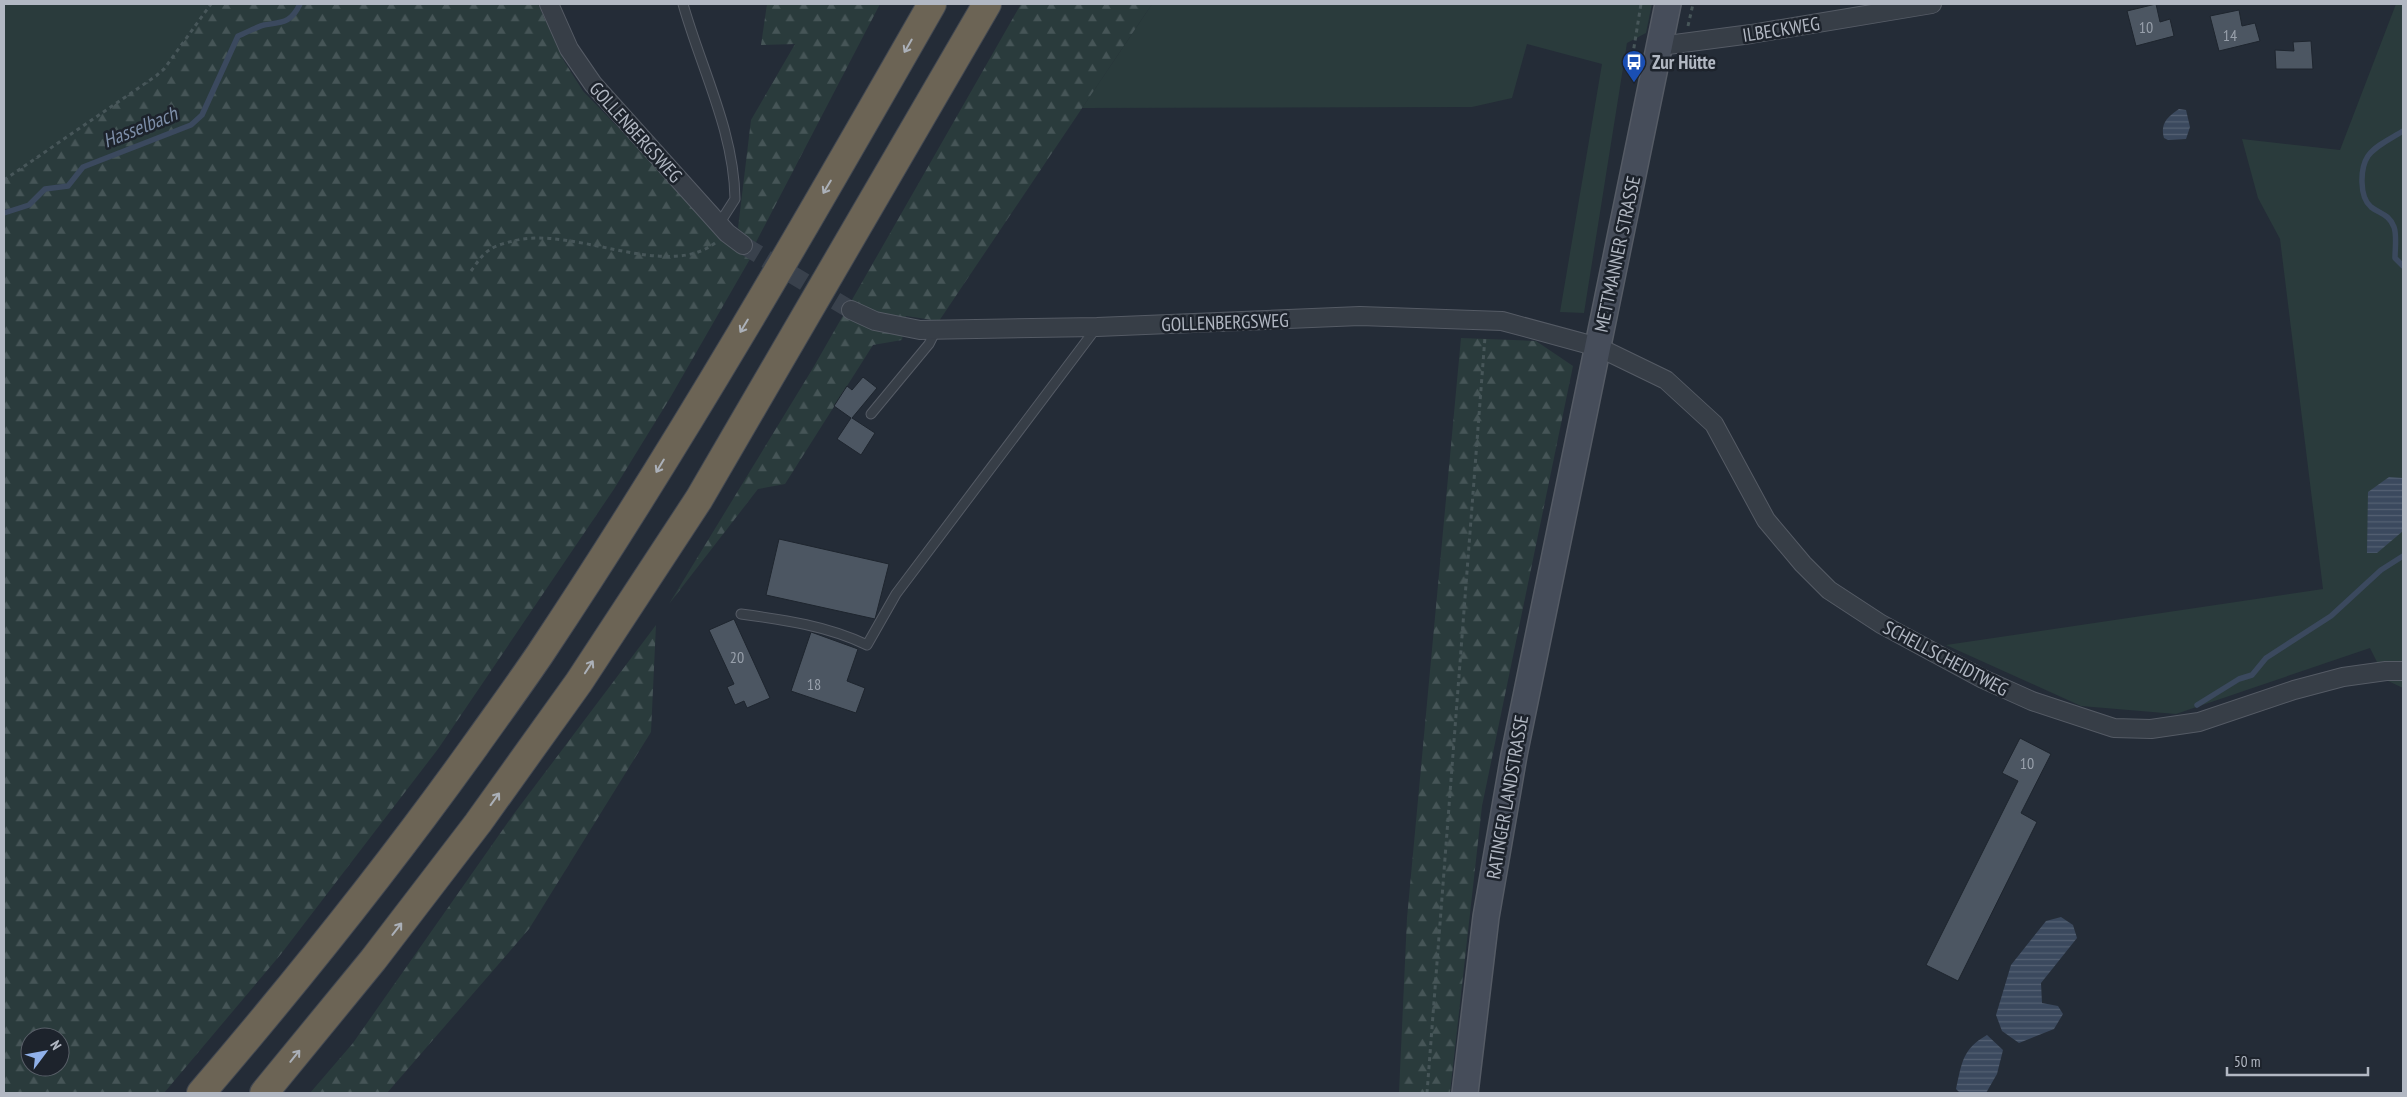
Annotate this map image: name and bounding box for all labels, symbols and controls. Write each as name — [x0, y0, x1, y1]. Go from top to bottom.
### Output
street label: ILBECKWEG — [1741, 11, 1821, 47]
house number: 10 — [2139, 17, 2153, 37]
house number: 14 — [2223, 25, 2237, 45]
one-way arrow — [903, 38, 912, 53]
bus stop icon: Zur Hütte — [1621, 49, 1647, 83]
place label: Zur Hütte — [1652, 50, 1716, 74]
street label: GOLLENBERGSWEG — [584, 77, 688, 187]
water label: Hasselbach — [99, 100, 182, 154]
street label: METTMANNER STRASSE — [1589, 174, 1645, 334]
one-way arrow — [822, 179, 832, 193]
street label: GOLLENBERGSWEG — [1161, 308, 1289, 336]
one-way arrow — [738, 319, 748, 333]
one-way arrow — [655, 458, 665, 472]
street label: SCHELLSCHEIDTWEG — [1879, 615, 2013, 701]
house number: 20 — [730, 647, 744, 667]
one-way arrow — [584, 660, 594, 674]
house number: 18 — [807, 674, 821, 694]
street label: RATINGER LANDSTRASSE — [1481, 713, 1533, 881]
house number: 10 — [2020, 753, 2034, 773]
one-way arrow — [490, 792, 500, 806]
one-way arrow — [392, 922, 402, 936]
north arrow — [20, 1027, 70, 1077]
text: N — [46, 1037, 66, 1053]
scale bar — [2227, 1044, 2368, 1076]
one-way arrow — [290, 1049, 301, 1062]
text: 50 m — [2234, 1052, 2260, 1071]

